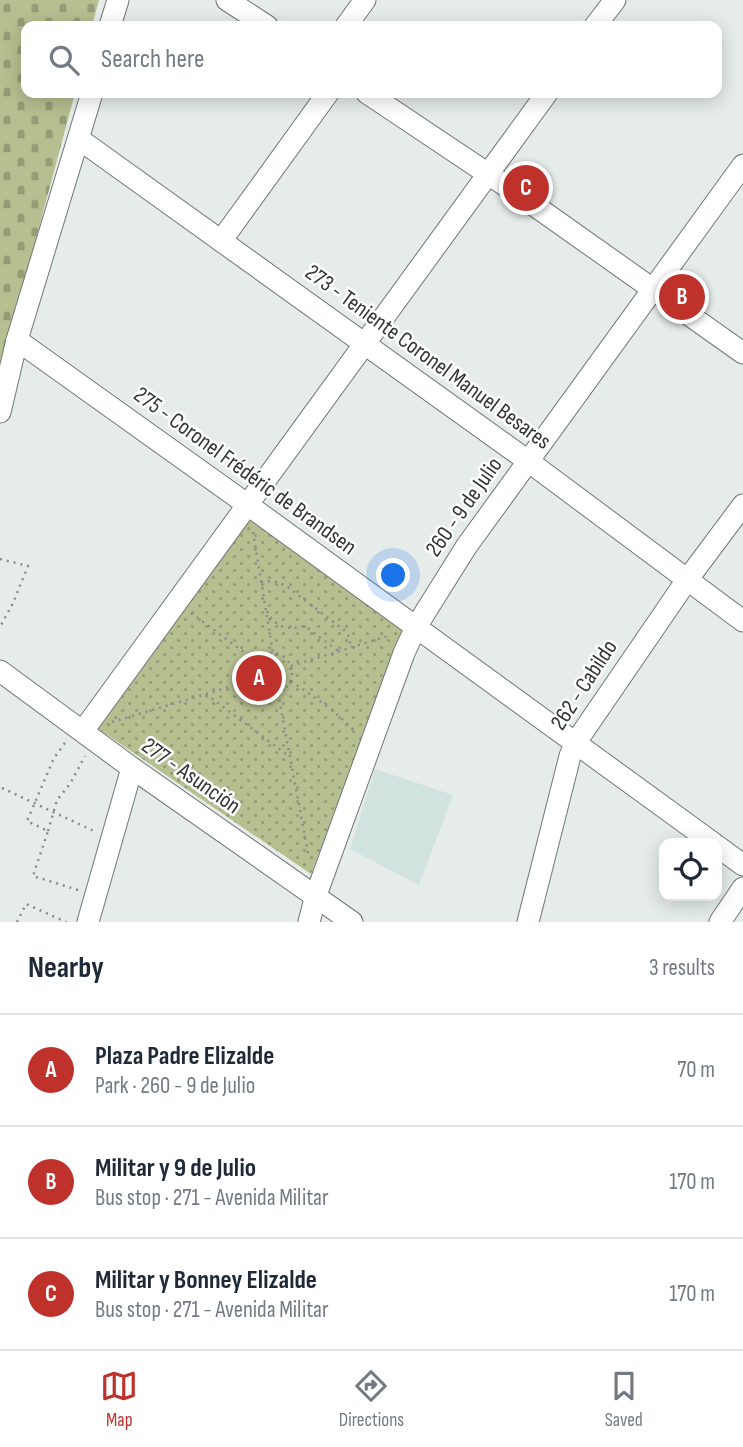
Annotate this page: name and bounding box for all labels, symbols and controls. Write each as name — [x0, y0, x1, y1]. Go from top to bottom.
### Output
search box — [21, 21, 722, 98]
icon: search — [45, 41, 83, 79]
text: Search here — [101, 44, 204, 75]
pin: C — [503, 162, 549, 214]
street label: 273 - Teniente Coronel Manuel Besares — [300, 258, 556, 456]
pin: B — [659, 271, 705, 323]
street label: 275 - Coronel Frédéric de Brandsen — [128, 381, 362, 561]
street label: 260 - 9 de Julio — [420, 452, 508, 562]
your location — [376, 558, 410, 592]
street label: 262 - Cabildo — [545, 635, 623, 735]
pin: A — [236, 652, 282, 704]
street label: 277 - Asunción — [136, 732, 246, 820]
map controls — [659, 838, 722, 901]
button: locate — [659, 838, 722, 901]
text: Nearby — [28, 950, 104, 986]
text: 3 results — [649, 954, 715, 982]
text: Plaza Padre Elizalde — [95, 1041, 274, 1072]
text: A — [46, 1056, 56, 1084]
text: 70 m — [677, 1056, 715, 1084]
text: Park · 260 - 9 de Julio — [95, 1072, 255, 1100]
text: Militar y 9 de Julio — [95, 1153, 256, 1184]
text: B — [46, 1168, 56, 1196]
text: 170 m — [669, 1168, 715, 1196]
text: Bus stop · 271 - Avenida Militar — [95, 1184, 329, 1212]
text: Militar y Bonney Elizalde — [95, 1265, 317, 1296]
text: C — [45, 1280, 57, 1308]
text: 170 m — [669, 1280, 715, 1308]
text: Bus stop · 271 - Avenida Militar — [95, 1296, 329, 1324]
tab: Map — [100, 1367, 138, 1432]
tab: Directions — [339, 1367, 404, 1432]
tab: Saved — [605, 1367, 643, 1432]

